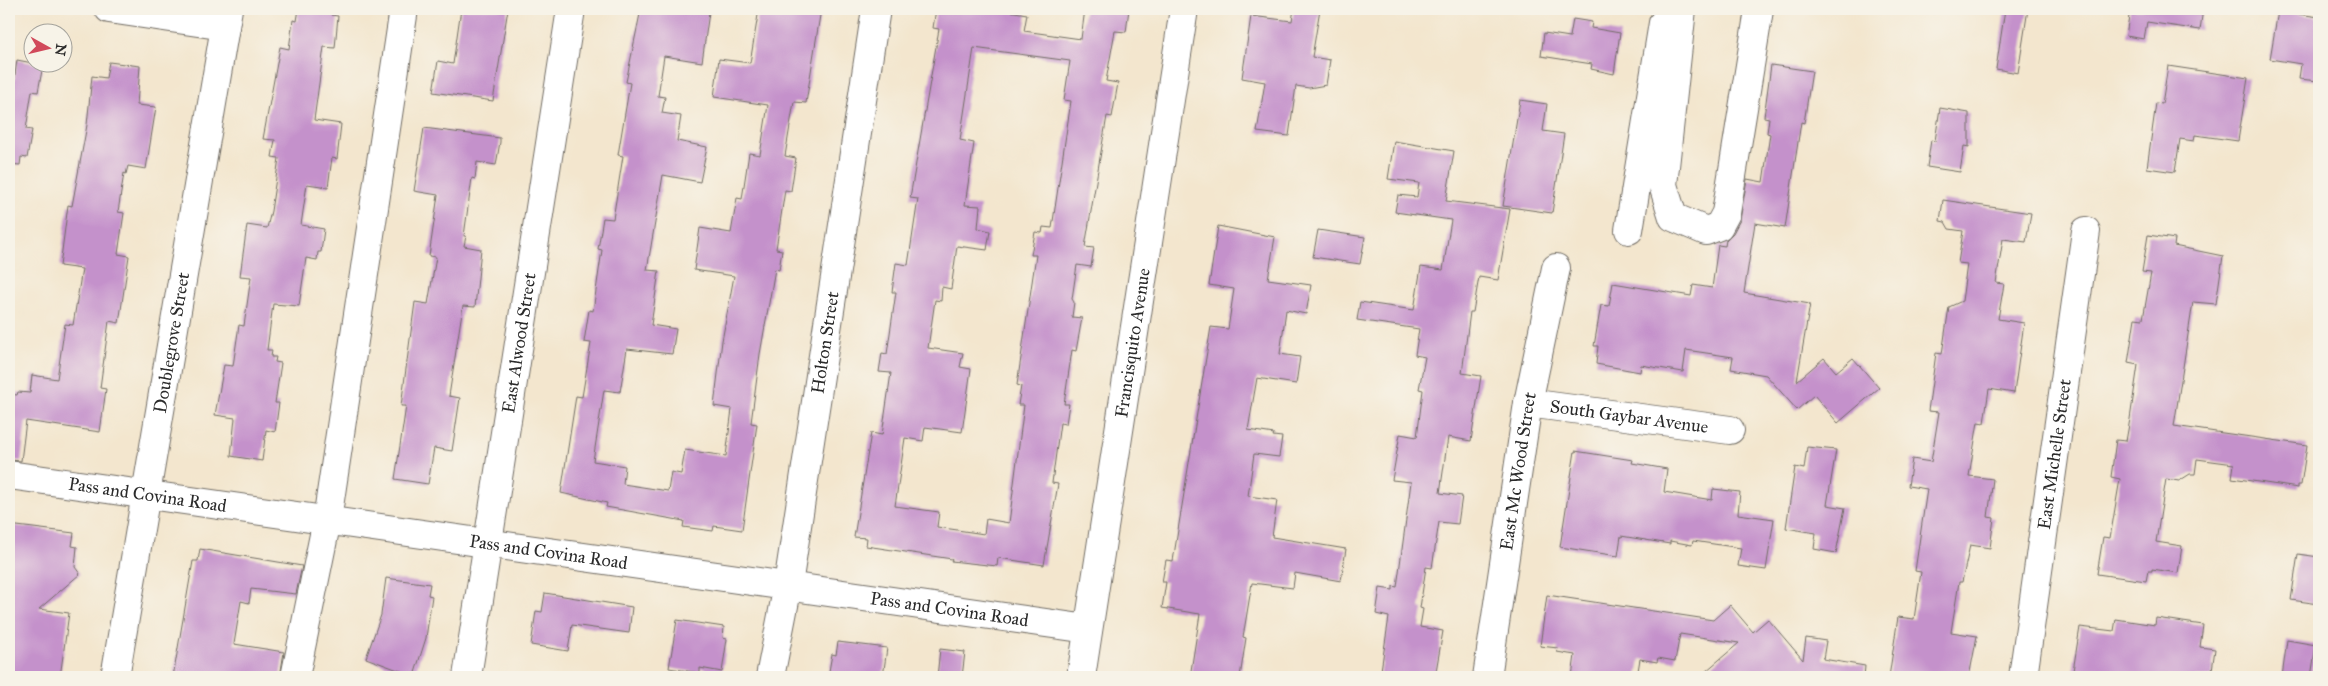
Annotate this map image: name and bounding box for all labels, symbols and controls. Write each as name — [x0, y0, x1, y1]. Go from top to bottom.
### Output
north arrow — [22, 22, 72, 72]
text: N — [51, 43, 70, 57]
street label: Francisquito Avenue — [1110, 267, 1155, 419]
street label: Doublegrove Street — [149, 270, 194, 415]
street label: East Alwood Street — [497, 271, 541, 415]
street label: Holton Street — [806, 289, 844, 395]
street label: East Michelle Street — [2033, 377, 2076, 531]
street label: East Mc Wood Street — [1495, 390, 1541, 552]
street label: South Gaybar Avenue — [1549, 395, 1710, 438]
street label: Pass and Covina Road — [67, 473, 228, 517]
street label: Pass and Covina Road — [468, 530, 629, 574]
street label: Pass and Covina Road — [869, 587, 1030, 631]

